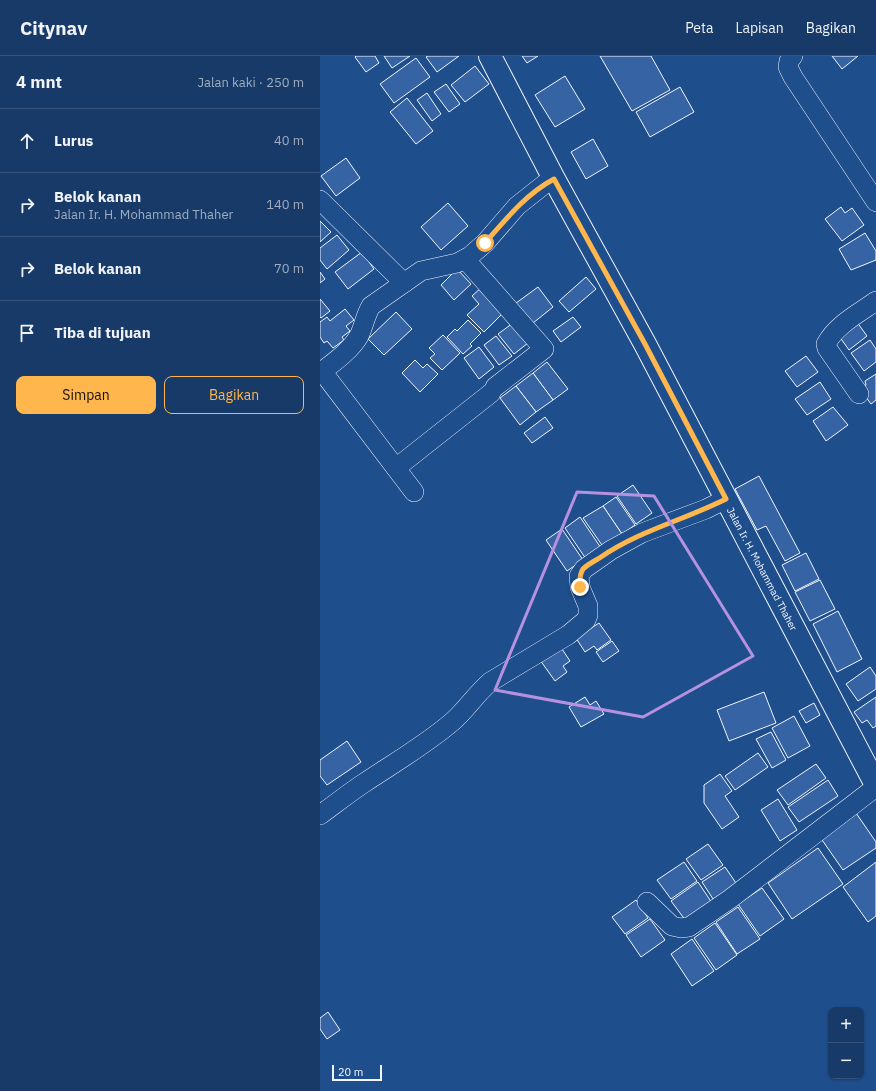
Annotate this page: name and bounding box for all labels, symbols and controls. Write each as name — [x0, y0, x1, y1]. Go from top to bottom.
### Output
text: Citynav — [20, 16, 87, 40]
text: Peta — [685, 19, 713, 37]
text: Lapisan — [735, 19, 784, 37]
text: Bagikan — [806, 19, 856, 37]
text: 4 mnt — [16, 71, 62, 93]
text: Jalan kaki · 250 m — [197, 74, 304, 91]
icon: ahead — [16, 130, 38, 152]
text: Lurus — [54, 131, 93, 150]
text: 40 m — [274, 132, 304, 149]
text: Belok kanan — [54, 187, 141, 206]
icon: right — [16, 194, 38, 216]
text: 140 m — [266, 196, 304, 213]
text: Jalan Ir. H. Mohammad Thaher — [54, 206, 233, 223]
route start — [476, 234, 494, 252]
icon: right — [16, 258, 38, 280]
text: Belok kanan — [54, 259, 141, 278]
text: 70 m — [274, 260, 304, 277]
icon: arrive — [16, 322, 38, 344]
text: Tiba di tujuan — [54, 323, 151, 342]
button: Simpan — [16, 376, 156, 414]
button: Bagikan — [164, 376, 304, 414]
street label: Jalan Ir. H. Mohammad Thaher — [724, 505, 800, 633]
route end — [571, 578, 589, 596]
map controls — [828, 1007, 864, 1079]
button: + — [828, 1007, 864, 1043]
button: − — [828, 1043, 864, 1079]
scale bar — [332, 1063, 382, 1082]
text: 20 m — [338, 1065, 363, 1079]

